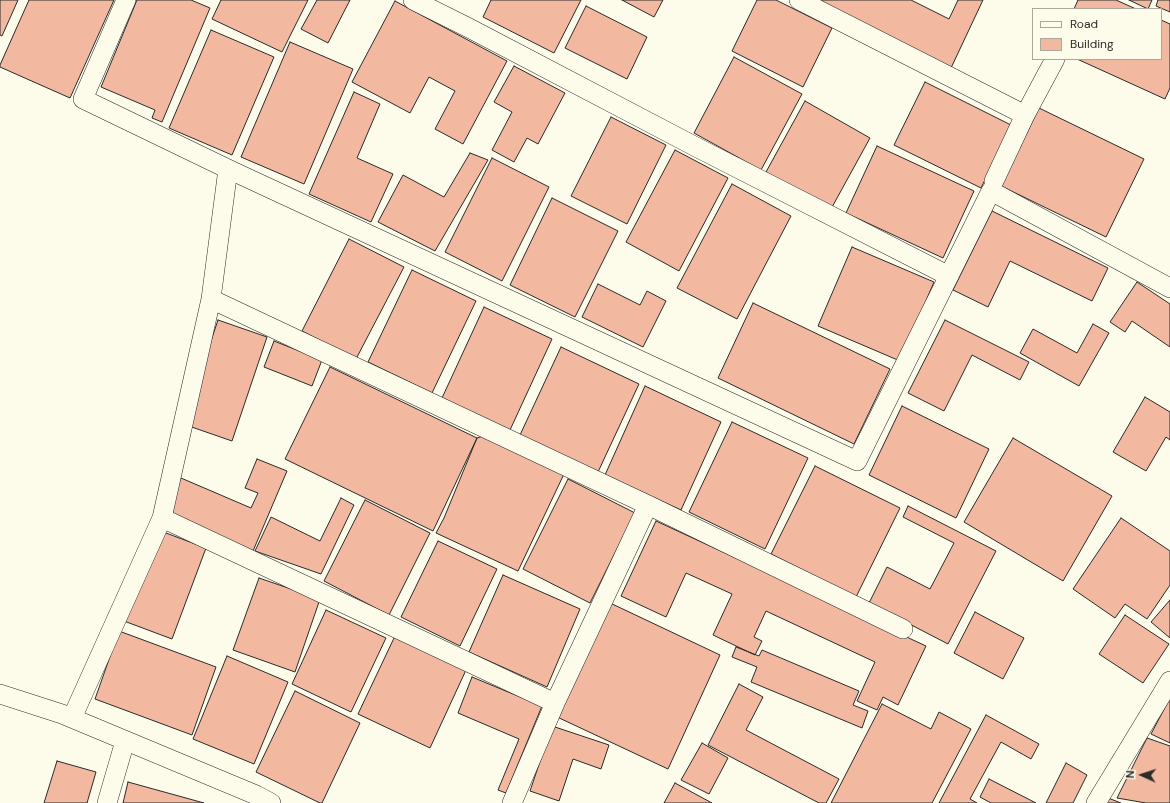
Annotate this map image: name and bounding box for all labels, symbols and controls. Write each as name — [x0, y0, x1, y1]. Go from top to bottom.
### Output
legend — [1032, 8, 1162, 60]
text: Road — [1070, 16, 1098, 32]
text: Building — [1070, 36, 1114, 52]
north arrow — [1122, 755, 1162, 795]
text: N — [1123, 770, 1137, 779]

